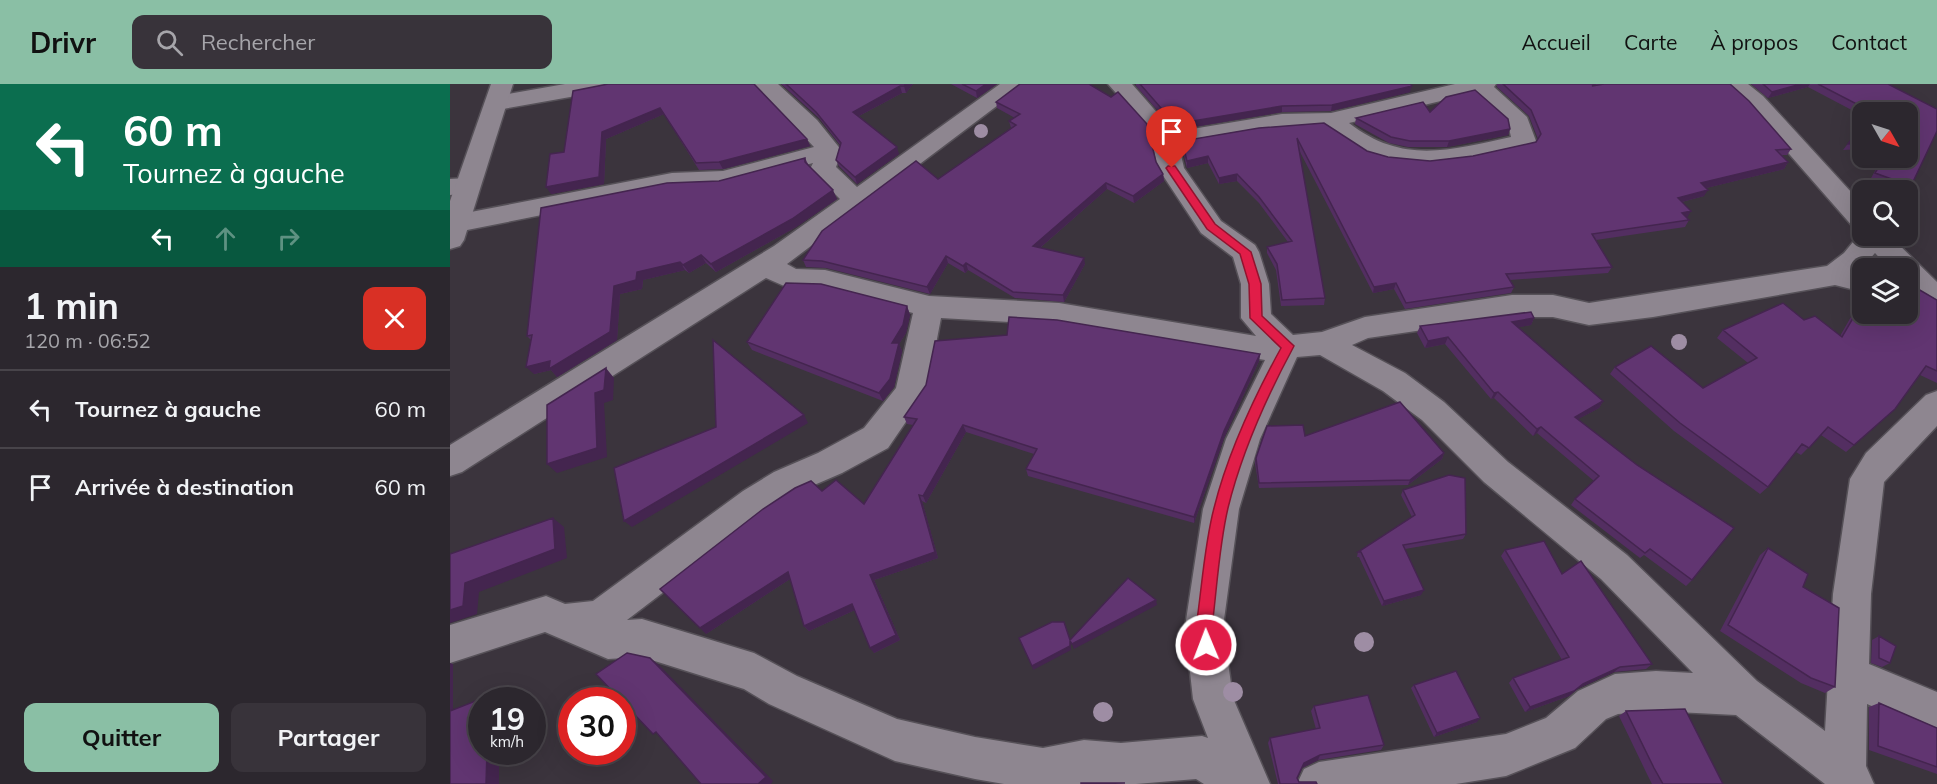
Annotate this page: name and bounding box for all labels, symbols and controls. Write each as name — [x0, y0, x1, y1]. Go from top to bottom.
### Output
search box — [132, 15, 552, 69]
text: Drivr — [30, 25, 96, 60]
icon: search — [153, 26, 186, 59]
text: Rechercher — [201, 28, 315, 56]
text: Accueil — [1521, 29, 1591, 55]
text: Carte — [1624, 29, 1677, 55]
text: À propos — [1710, 29, 1798, 55]
text: Contact — [1831, 29, 1907, 55]
north arrow — [1852, 102, 1918, 168]
map controls — [1852, 102, 1918, 324]
text: 60 m — [123, 104, 223, 157]
pin — [1146, 106, 1197, 168]
icon: left — [24, 108, 102, 186]
icon: arrive — [1155, 115, 1188, 148]
text: Tournez à gauche — [123, 156, 345, 190]
button: search — [1852, 180, 1918, 246]
icon: left — [146, 222, 179, 255]
icon: ahead — [209, 222, 242, 255]
icon: right — [272, 222, 305, 255]
button: layers — [1852, 258, 1918, 324]
text: 1 min — [24, 283, 119, 328]
button: close — [363, 287, 426, 350]
text: 120 m · 06:52 — [24, 328, 150, 353]
icon: left — [24, 393, 57, 426]
text: Tournez à gauche — [75, 395, 261, 423]
text: 60 m — [375, 395, 426, 423]
icon: arrive — [24, 471, 57, 504]
text: Arrivée à destination — [75, 473, 294, 501]
text: 60 m — [375, 473, 426, 501]
position arrow — [1174, 613, 1238, 677]
speed limit sign: 30 — [558, 687, 636, 765]
text: 19 — [489, 700, 525, 738]
button: Quitter — [24, 703, 219, 772]
button: Partager — [231, 703, 426, 772]
text: km/h — [490, 732, 524, 751]

